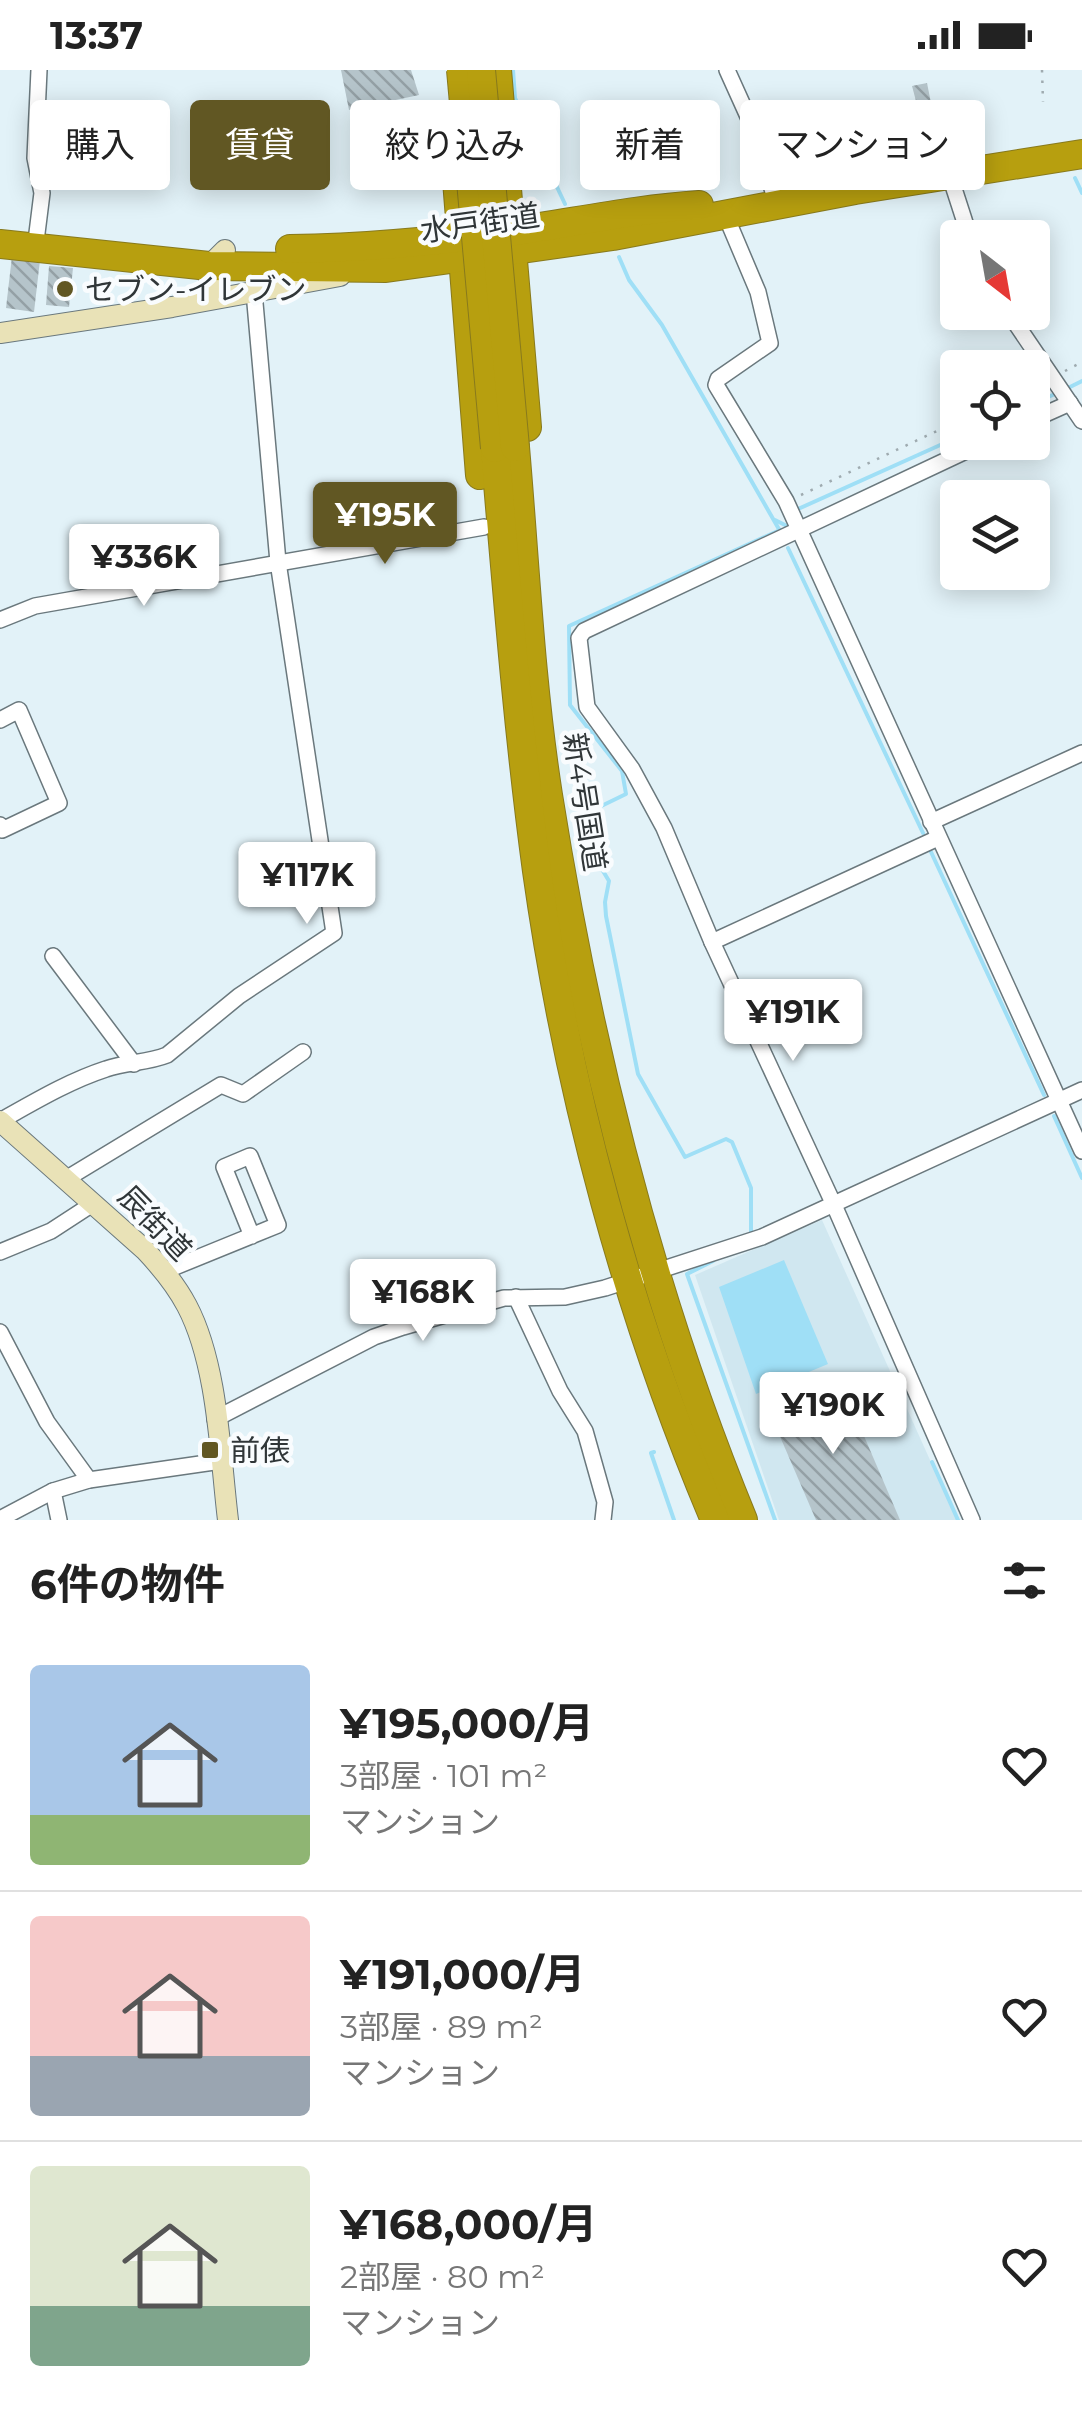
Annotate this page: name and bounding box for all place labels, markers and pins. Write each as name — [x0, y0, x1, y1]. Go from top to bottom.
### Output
place label: セブン-イレブン — [85, 271, 306, 308]
marker: セブン-イレブン — [54, 278, 76, 300]
pin: ¥195K — [315, 482, 455, 567]
pin: ¥336K — [74, 524, 214, 609]
pin: ¥117K — [237, 842, 377, 927]
pin: ¥191K — [723, 979, 863, 1064]
pin: ¥168K — [353, 1259, 493, 1344]
pin: ¥190K — [763, 1372, 903, 1457]
place label: 前俵 — [230, 1432, 290, 1469]
marker: 前俵 — [199, 1439, 221, 1461]

